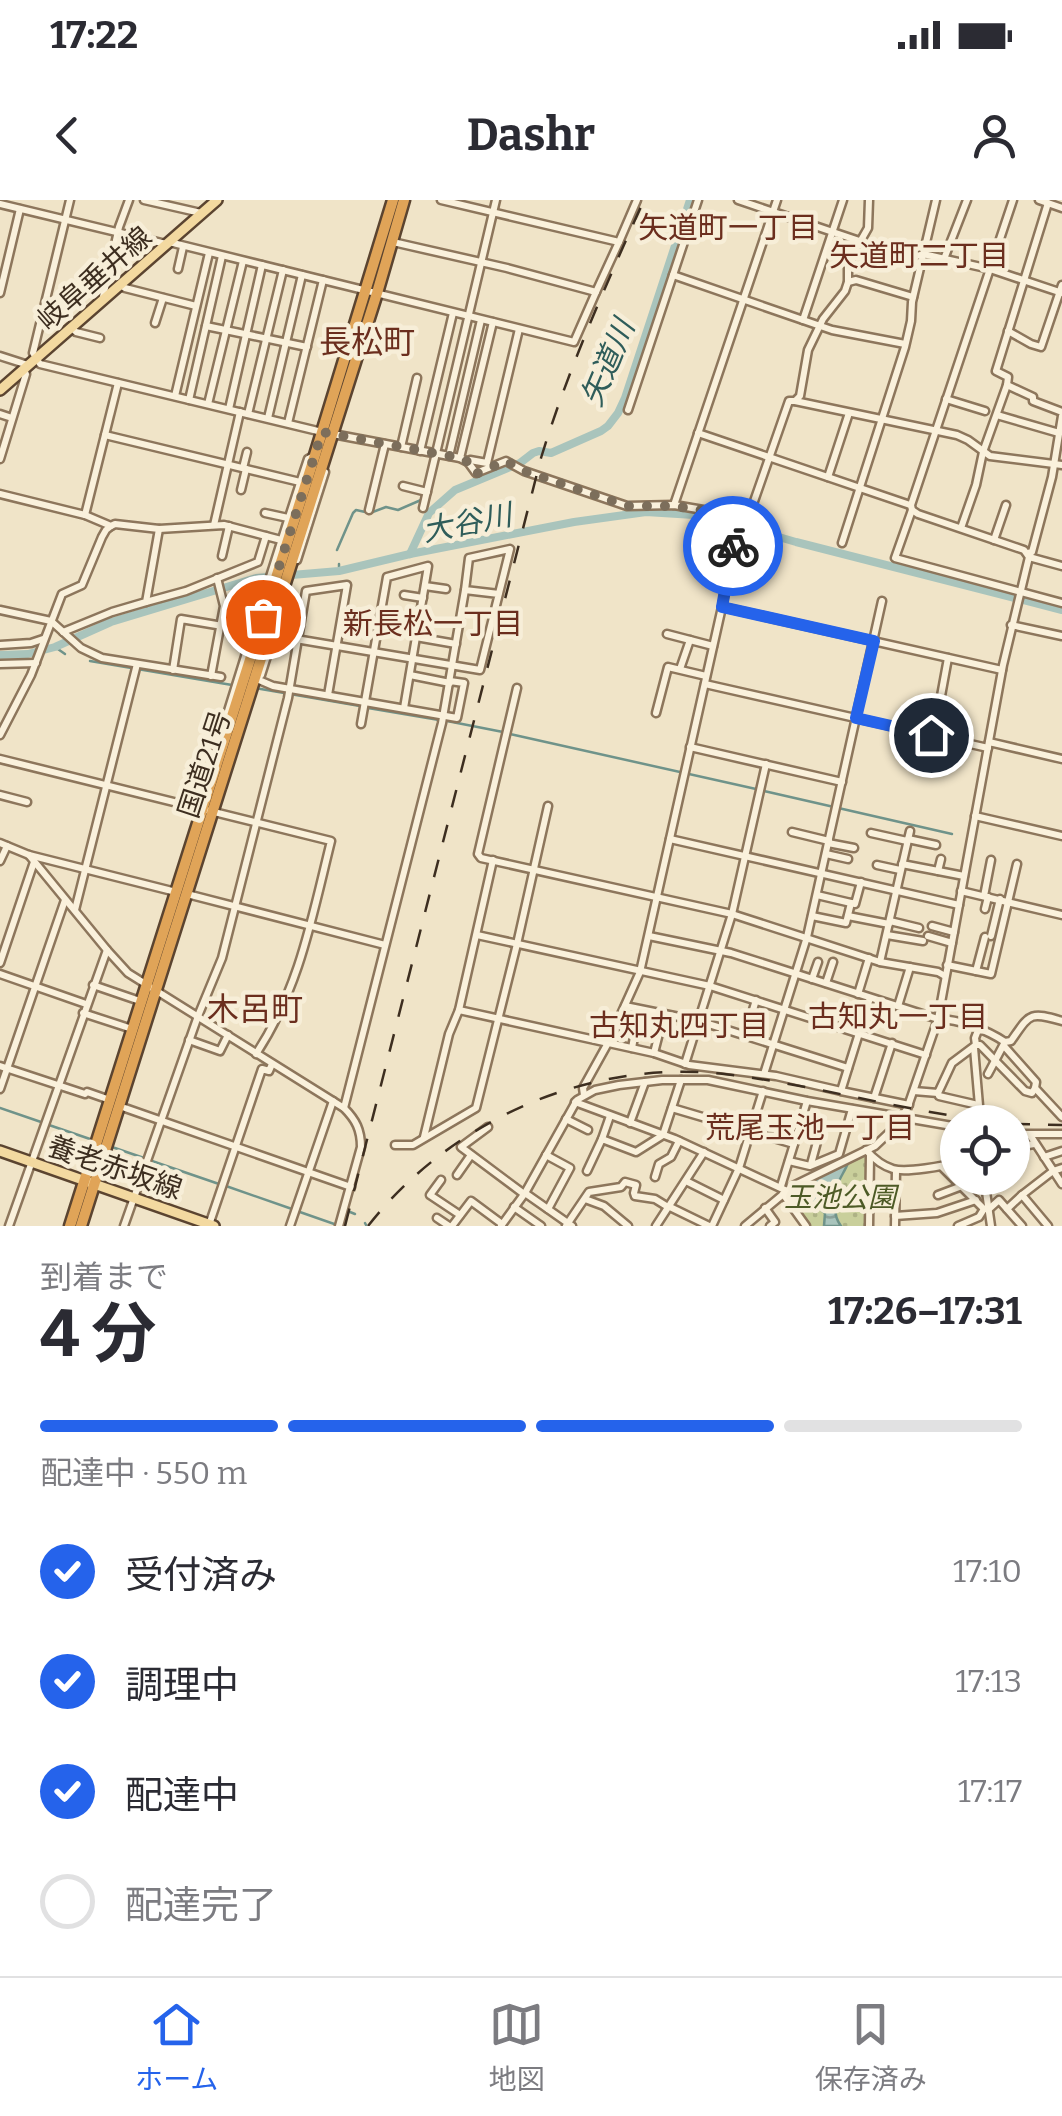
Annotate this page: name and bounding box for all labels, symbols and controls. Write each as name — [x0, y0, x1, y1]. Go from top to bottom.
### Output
text: 17:22 — [50, 12, 138, 58]
icon: back — [40, 108, 95, 163]
text: Dashr — [467, 108, 595, 162]
icon: person — [967, 108, 1022, 163]
district label: 矢道町一丁目 — [638, 210, 818, 246]
street label: 岐阜垂井線 — [31, 220, 158, 337]
district label: 矢道町二丁目 — [829, 238, 1009, 274]
water label: 矢道川 — [574, 312, 643, 411]
district label: 長松町 — [319, 323, 415, 361]
water label: 大谷川 — [419, 496, 518, 549]
courier — [683, 496, 783, 596]
icon: bike — [706, 519, 761, 574]
pin — [221, 575, 306, 660]
icon: bag — [236, 590, 291, 645]
district label: 新長松一丁目 — [343, 606, 523, 642]
pin — [889, 693, 974, 778]
street label: 国道21号 — [172, 706, 237, 822]
icon: home — [904, 708, 959, 763]
district label: 木呂町 — [207, 990, 303, 1028]
district label: 古知丸一丁目 — [808, 999, 988, 1035]
district label: 古知丸四丁目 — [589, 1008, 769, 1044]
map controls — [940, 1105, 1030, 1195]
button: locate — [940, 1105, 1030, 1195]
district label: 荒尾玉池一丁目 — [705, 1110, 915, 1146]
street label: 養老赤坂線 — [43, 1129, 186, 1206]
park label: 玉池公園 — [784, 1181, 900, 1214]
text: 到着まで — [40, 1258, 168, 1296]
text: 17:26–17:31 — [828, 1288, 1022, 1334]
text: 4 分 — [40, 1295, 156, 1373]
text: 配達中 · 550 m — [40, 1454, 247, 1492]
icon: check — [40, 1544, 95, 1599]
text: 受付済み — [125, 1552, 277, 1598]
text: 17:10 — [953, 1552, 1022, 1590]
icon: check — [40, 1654, 95, 1709]
text: 調理中 — [125, 1662, 239, 1708]
text: 17:13 — [955, 1662, 1022, 1700]
icon: check — [40, 1764, 95, 1819]
text: 配達中 — [125, 1772, 239, 1818]
text: 17:17 — [958, 1772, 1022, 1810]
text: 配達完了 — [125, 1882, 277, 1928]
tab: ホーム — [135, 1997, 218, 2097]
tab: 地図 — [489, 1997, 545, 2097]
tab: 保存済み — [815, 1997, 927, 2097]

